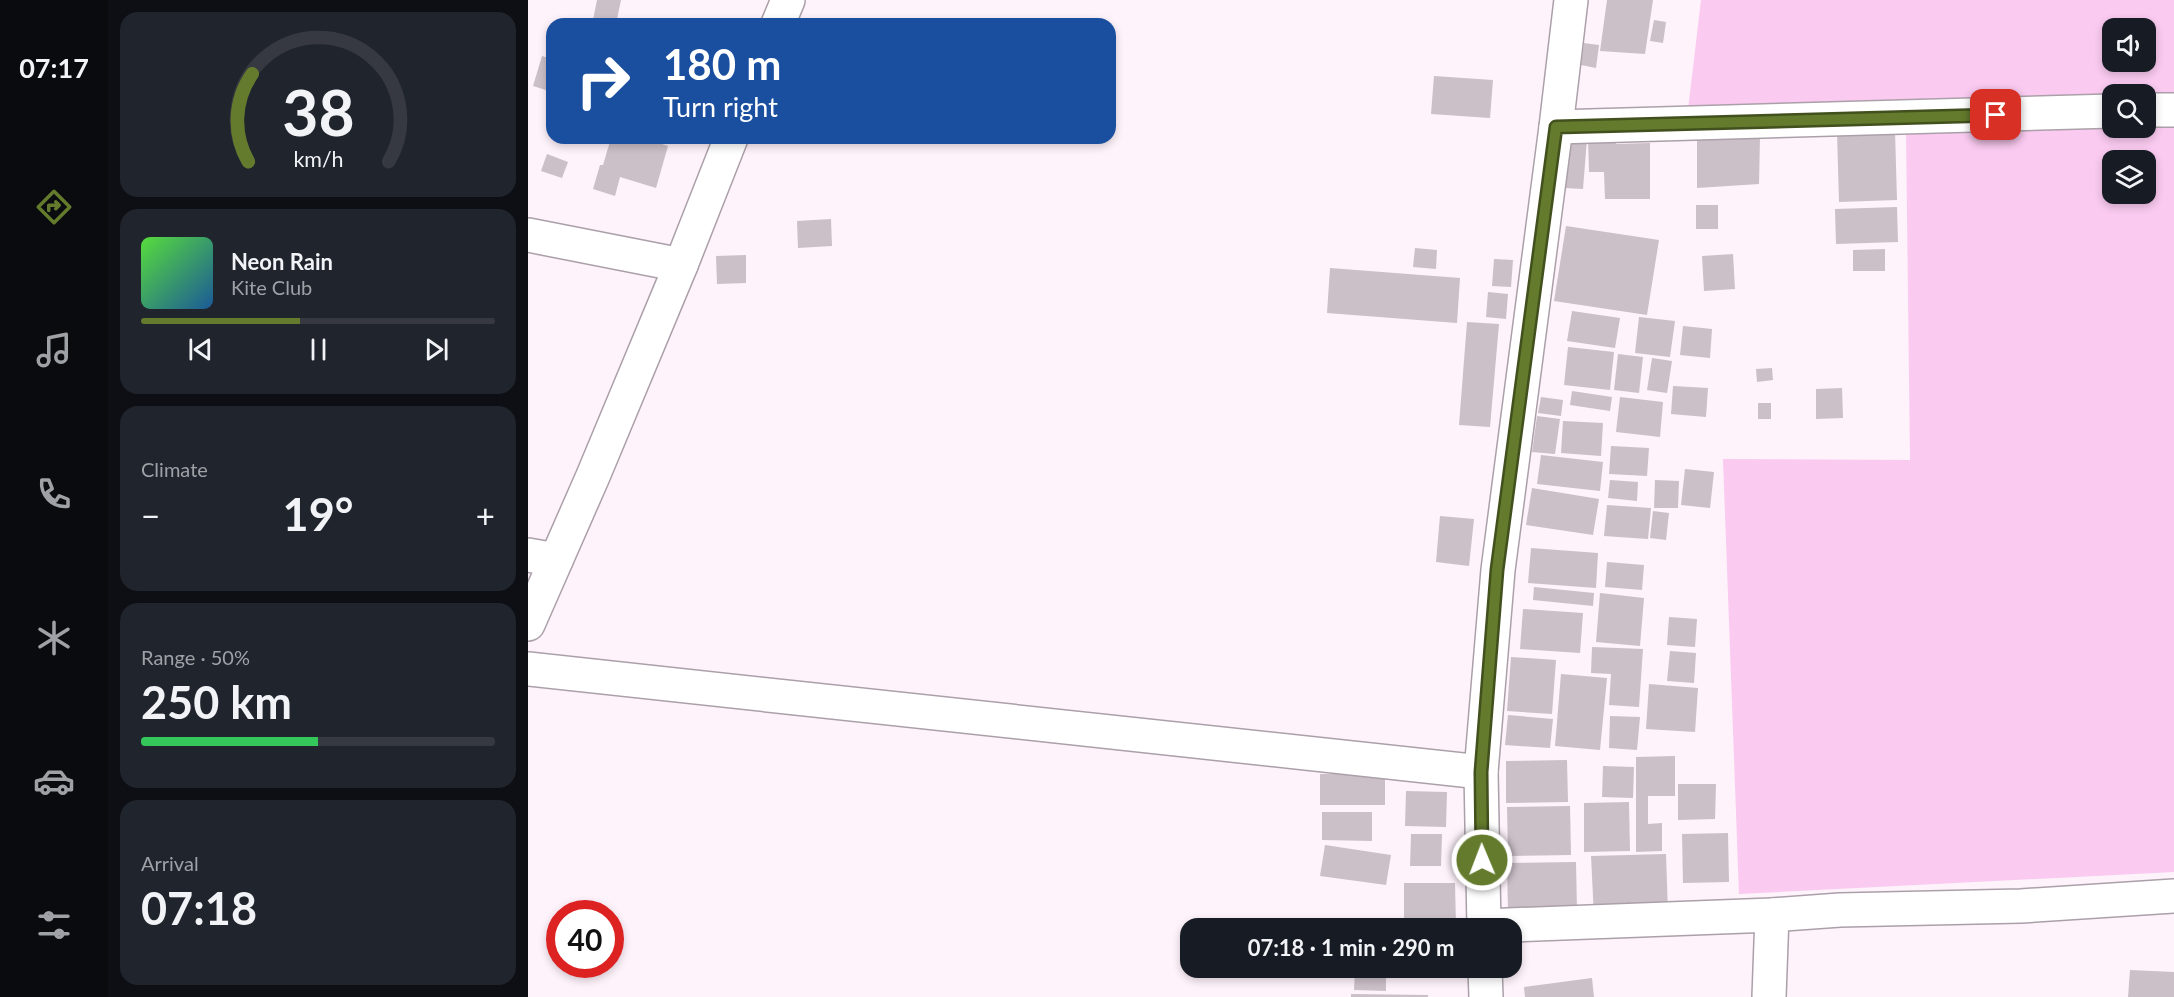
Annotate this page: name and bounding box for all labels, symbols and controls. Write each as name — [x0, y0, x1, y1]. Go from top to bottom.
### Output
map controls — [2102, 18, 2156, 204]
button: sound — [2102, 18, 2156, 72]
text: 180 m — [663, 39, 781, 89]
icon: right — [564, 42, 642, 120]
text: 07:17 — [19, 51, 89, 84]
text: 38 — [282, 74, 354, 149]
button: search — [2102, 84, 2156, 138]
pin — [1970, 89, 2021, 140]
text: Turn right — [663, 90, 778, 123]
icon: arrive — [1979, 98, 2012, 131]
text: km/h — [293, 146, 343, 172]
button: layers — [2102, 150, 2156, 204]
icon: directions — [33, 186, 75, 228]
text: Neon Rain — [231, 248, 333, 275]
text: Kite Club — [231, 275, 312, 299]
icon: music — [33, 329, 75, 371]
icon: previous — [184, 333, 217, 366]
icon: pause — [302, 333, 335, 366]
icon: next — [420, 333, 453, 366]
text: Climate — [141, 457, 208, 481]
icon: phone — [33, 473, 75, 515]
text: 19° — [283, 487, 353, 541]
text: − — [141, 495, 160, 535]
text: + — [476, 495, 495, 535]
icon: climate — [33, 617, 75, 659]
text: Range · 50% — [141, 645, 250, 669]
text: 250 km — [141, 675, 292, 729]
icon: car — [33, 760, 75, 802]
position arrow — [1450, 828, 1514, 892]
text: Arrival — [141, 851, 199, 875]
text: 07:18 — [141, 881, 257, 935]
speed limit sign: 40 — [546, 900, 624, 978]
icon: filters — [33, 904, 75, 946]
text: 07:18 · 1 min · 290 m — [1248, 934, 1454, 961]

